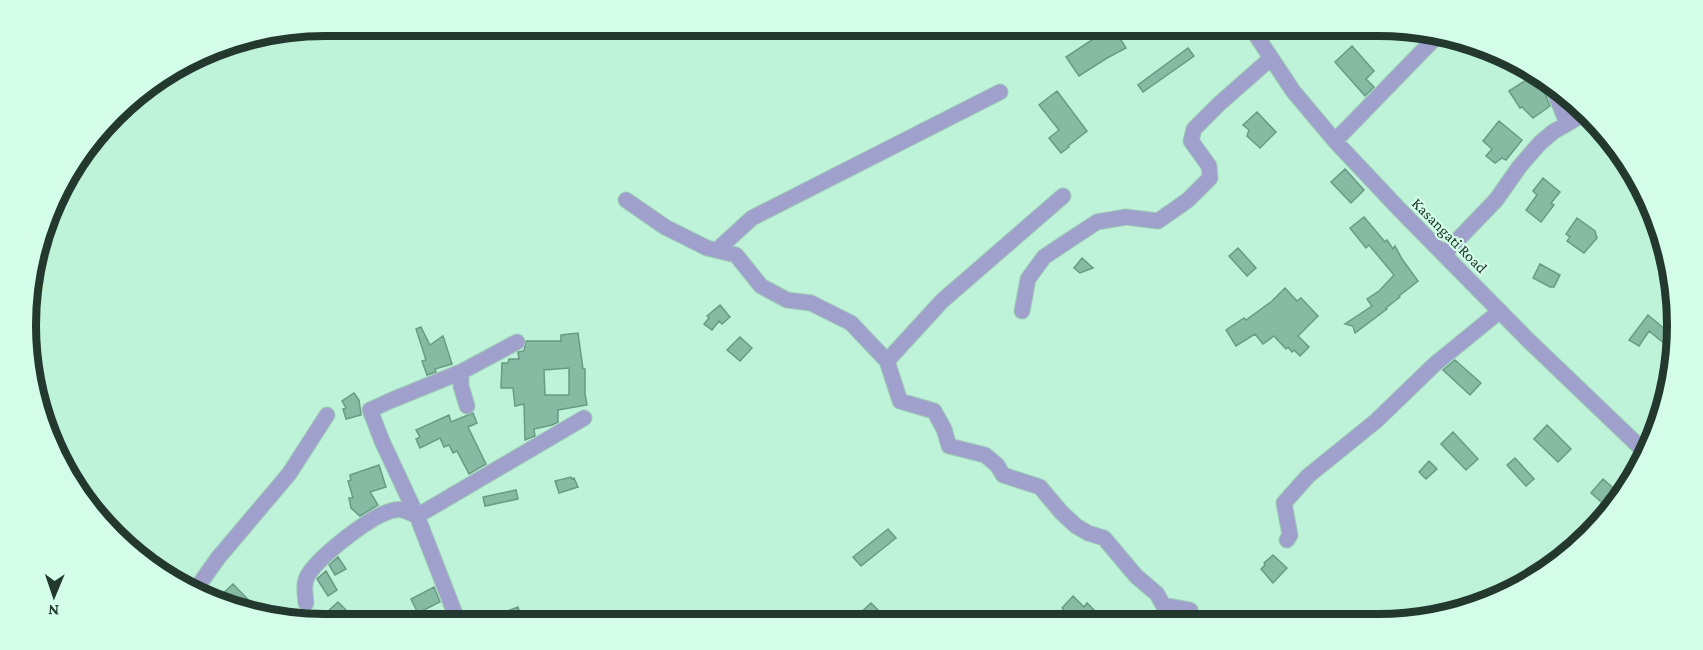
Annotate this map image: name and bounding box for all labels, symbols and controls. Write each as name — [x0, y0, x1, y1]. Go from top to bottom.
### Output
street label: Kasangati Road — [1408, 194, 1491, 277]
north arrow — [24, 566, 84, 626]
text: N — [48, 602, 59, 619]

